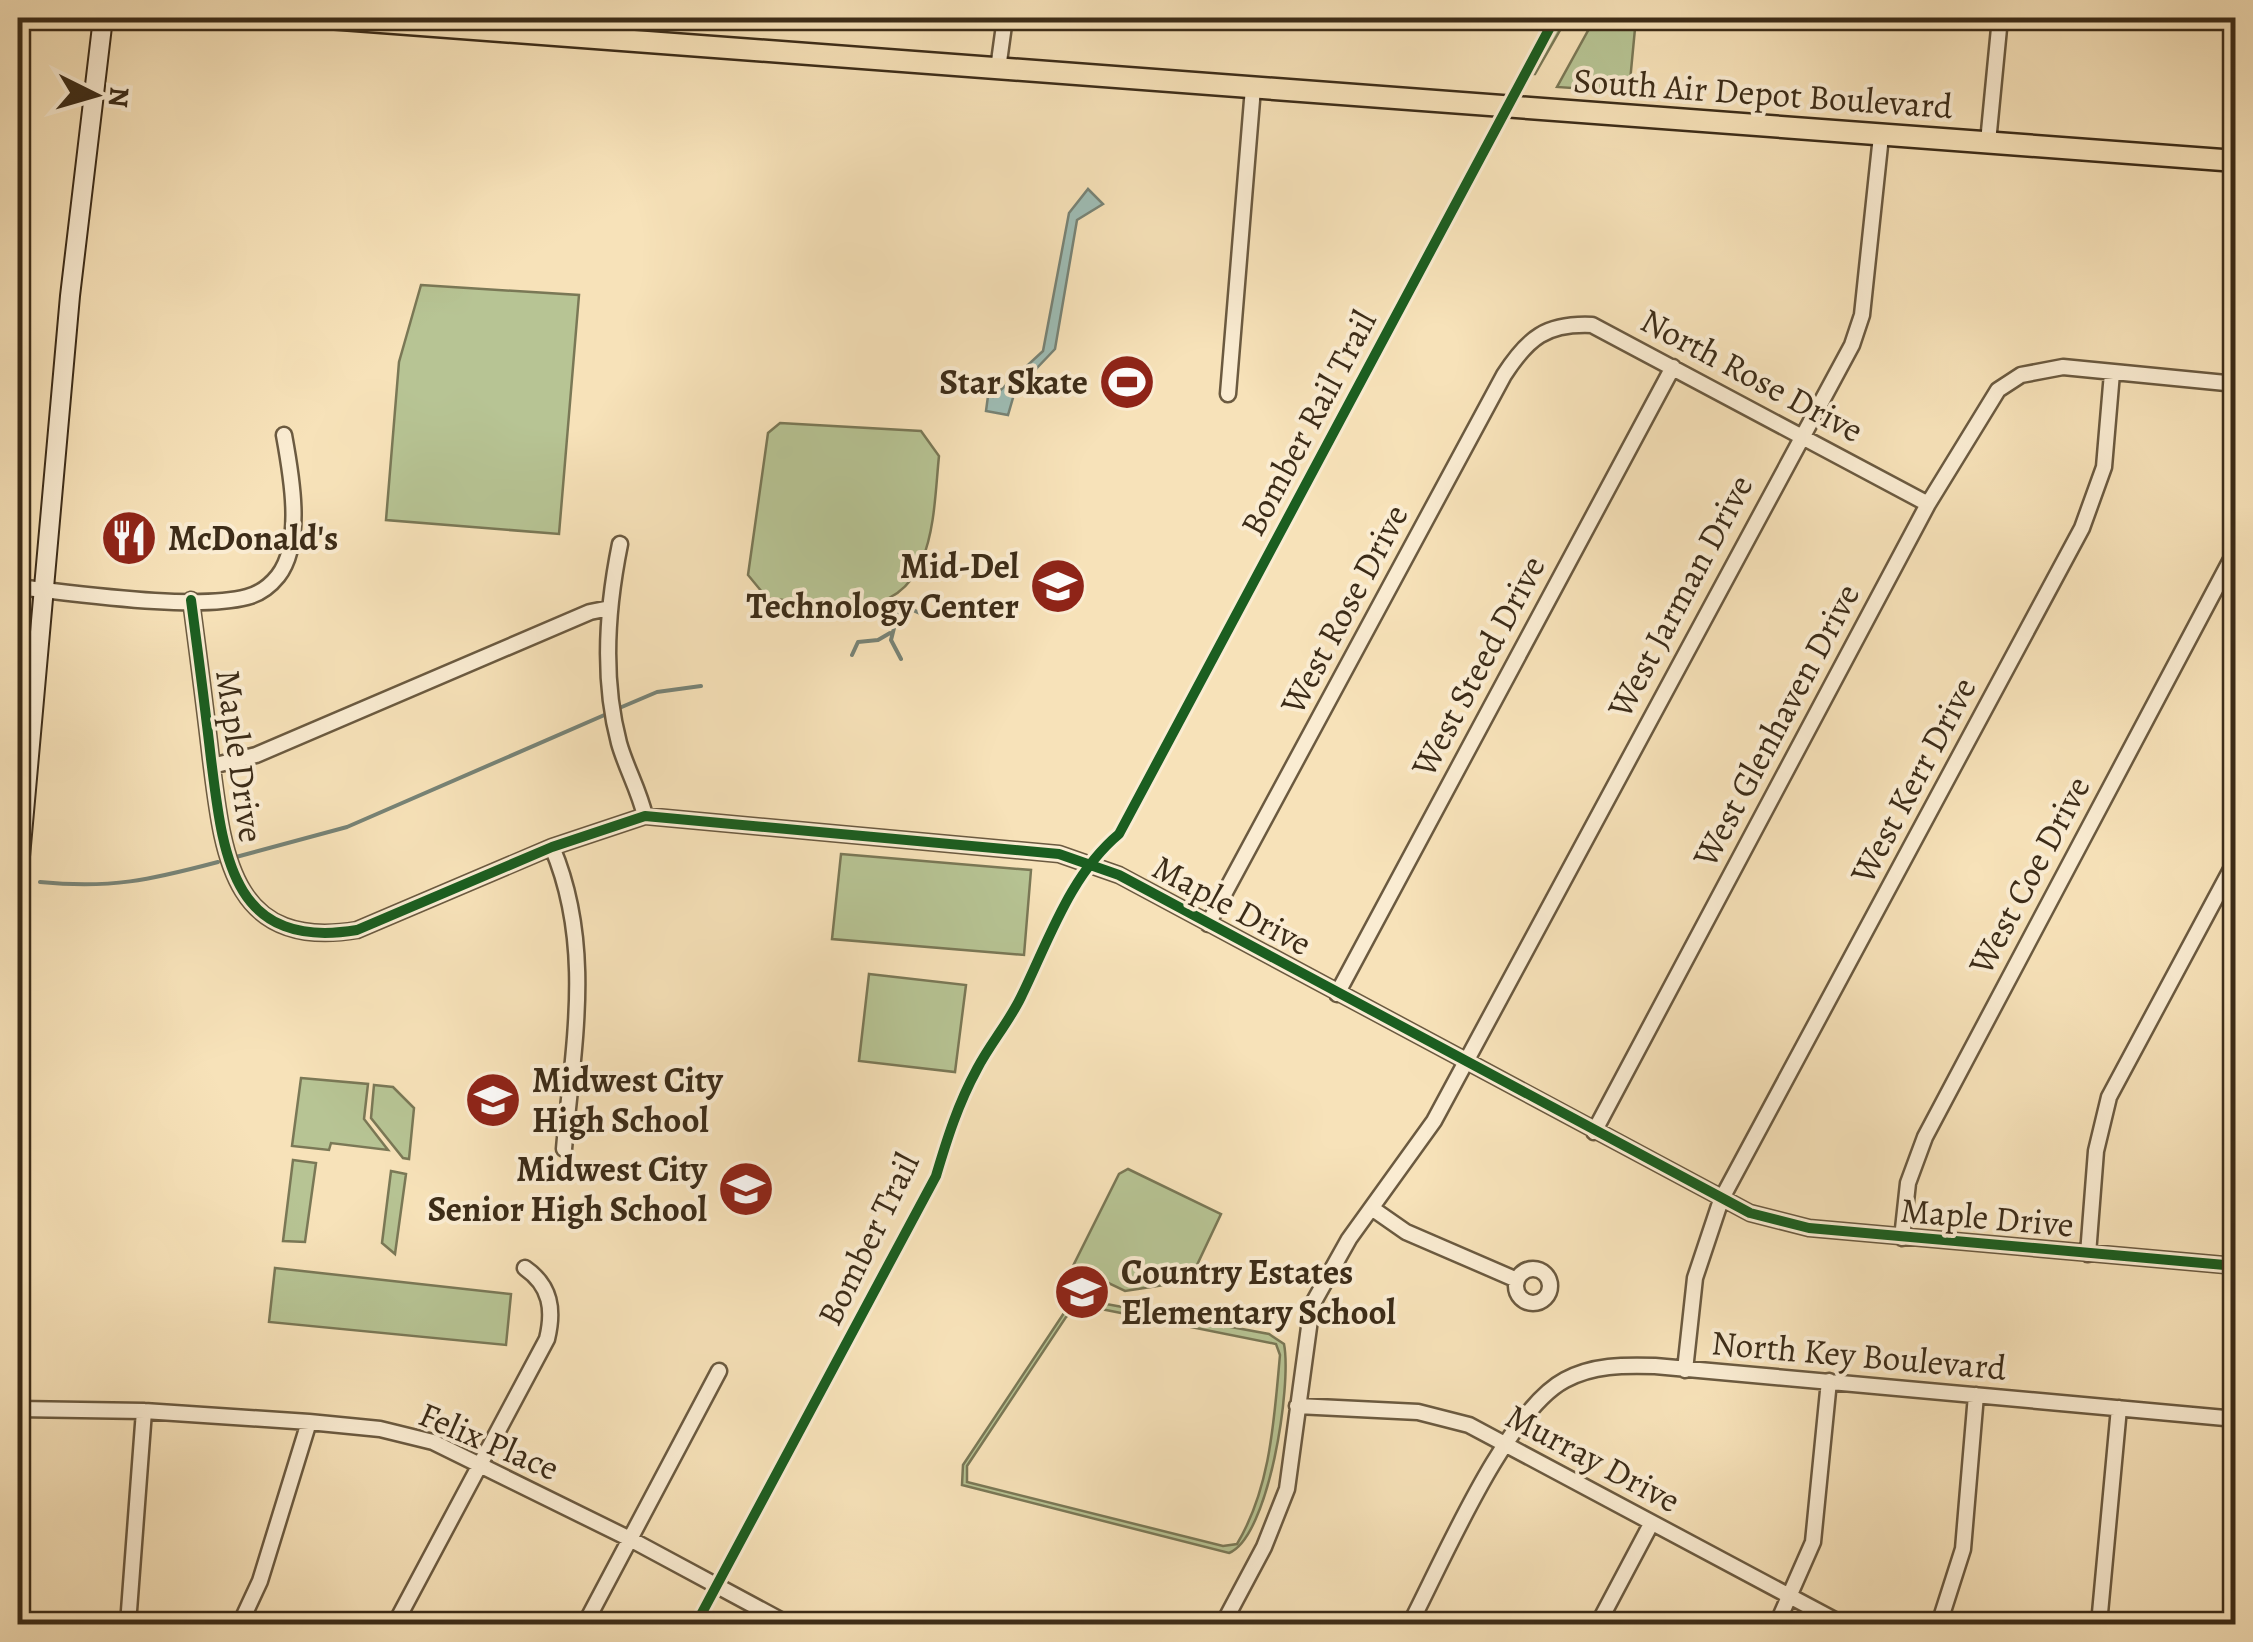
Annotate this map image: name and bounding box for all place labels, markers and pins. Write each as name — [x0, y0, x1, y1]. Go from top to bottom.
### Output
sports icon: Star Skate — [1097, 352, 1157, 412]
place label: Star Skate — [939, 358, 1088, 406]
restaurant icon: McDonald's — [99, 508, 159, 568]
place label: McDonald's — [168, 514, 338, 562]
place label: Mid-Del Technology Center — [746, 542, 1019, 630]
school or university icon: Mid-Del Technology Center — [1028, 556, 1088, 616]
place label: Midwest City High School — [532, 1056, 724, 1144]
school or university icon: Midwest City High School — [463, 1070, 523, 1130]
place label: Midwest City Senior High School — [427, 1145, 708, 1233]
school or university icon: Midwest City Senior High School — [716, 1159, 776, 1219]
place label: Country Estates Elementary School — [1121, 1248, 1396, 1336]
school or university icon: Country Estates Elementary School — [1052, 1262, 1112, 1322]

